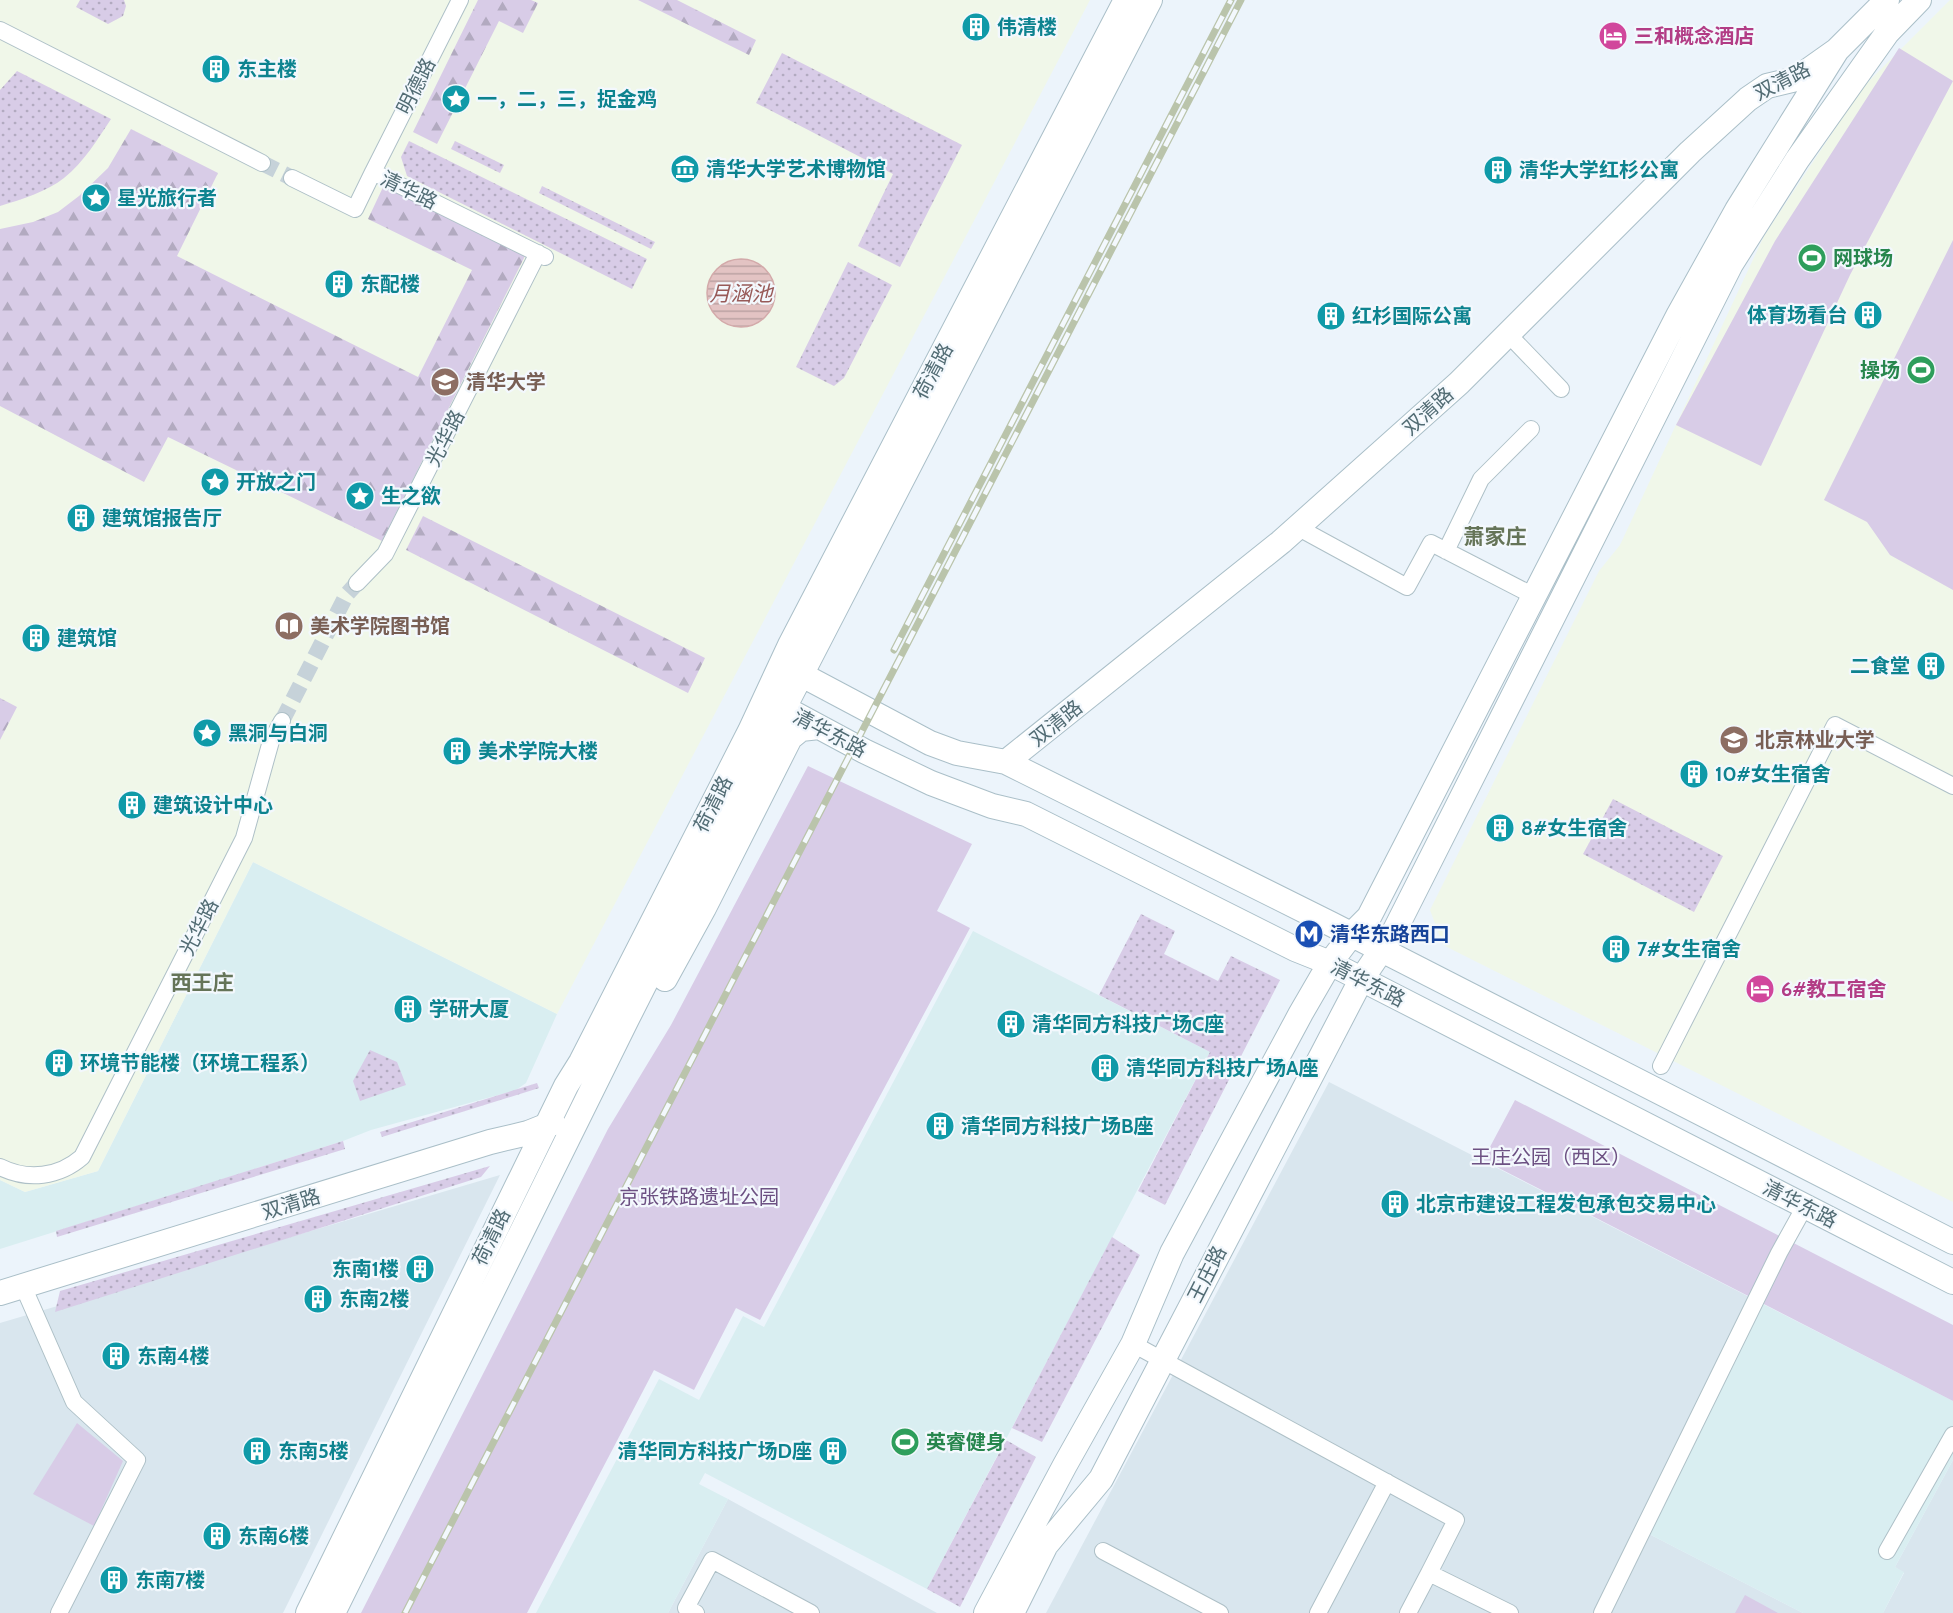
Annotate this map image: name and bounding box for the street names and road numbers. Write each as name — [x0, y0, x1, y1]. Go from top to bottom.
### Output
street label: 明德路 — [392, 54, 440, 118]
street label: 双清路 — [1750, 57, 1814, 105]
street label: 清华路 — [377, 166, 441, 214]
street label: 荷清路 — [908, 339, 958, 403]
street label: 双清路 — [1398, 382, 1458, 440]
street label: 光华路 — [421, 406, 469, 470]
street label: 双清路 — [1025, 695, 1087, 751]
street label: 清华东路 — [789, 704, 871, 762]
street label: 荷清路 — [689, 772, 737, 836]
street label: 光华路 — [175, 895, 223, 959]
street label: 清华东路 — [1327, 954, 1409, 1012]
street label: 清华东路 — [1759, 1175, 1841, 1233]
street label: 双清路 — [259, 1184, 323, 1224]
street label: 荷清路 — [467, 1205, 515, 1269]
street label: 王庄路 — [1183, 1242, 1231, 1306]

